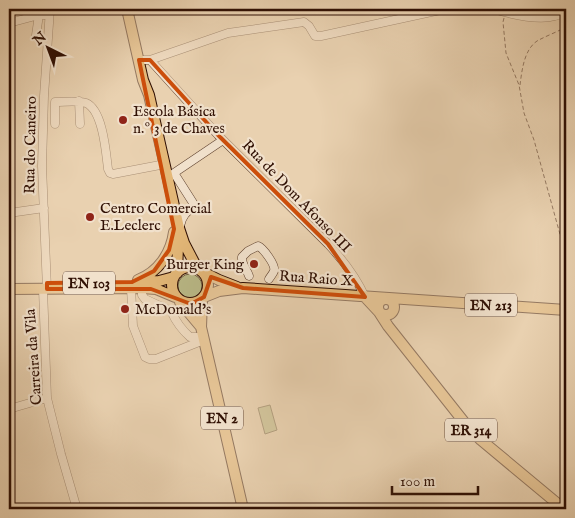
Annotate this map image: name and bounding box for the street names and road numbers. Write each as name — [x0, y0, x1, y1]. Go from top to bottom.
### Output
street label: Rua do Caneiro — [20, 96, 41, 194]
street label: Rua de Dom Afonso III — [238, 136, 356, 257]
street label: Rua Raio X — [278, 266, 354, 291]
road number: EN 103 — [63, 272, 115, 294]
road number: EN 213 — [465, 294, 517, 316]
street label: Carreira da Vila — [21, 308, 46, 406]
road number: EN 2 — [201, 406, 243, 429]
road number: ER 314 — [445, 418, 497, 442]

